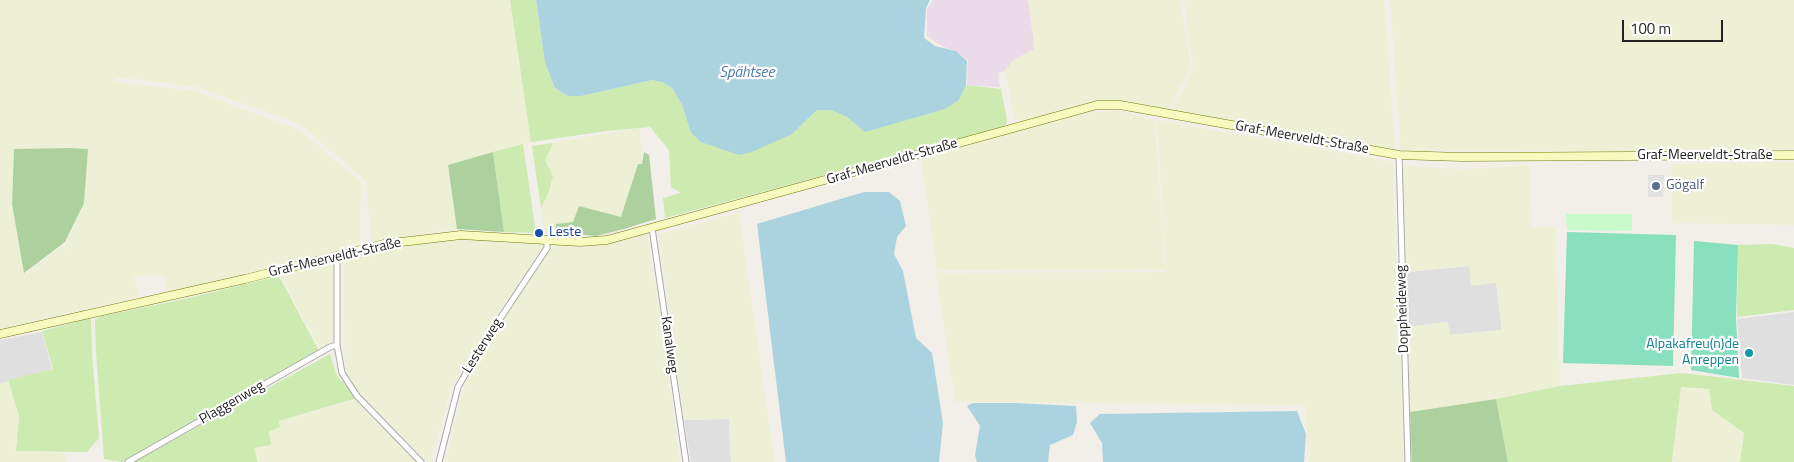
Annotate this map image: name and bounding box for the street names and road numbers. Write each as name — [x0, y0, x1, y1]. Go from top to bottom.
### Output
street label: Graf-Meerveldt-Straße — [1234, 118, 1370, 158]
street label: Graf-Meerveldt-Straße — [825, 135, 959, 189]
street label: Graf-Meerveldt-Straße — [1637, 148, 1773, 164]
street label: Graf-Meerveldt-Straße — [267, 235, 403, 281]
street label: Doppheideweg — [1393, 265, 1413, 353]
street label: Lesterweg — [459, 315, 507, 377]
street label: Kanalweg — [657, 315, 681, 375]
street label: Plaggenweg — [196, 378, 268, 428]

